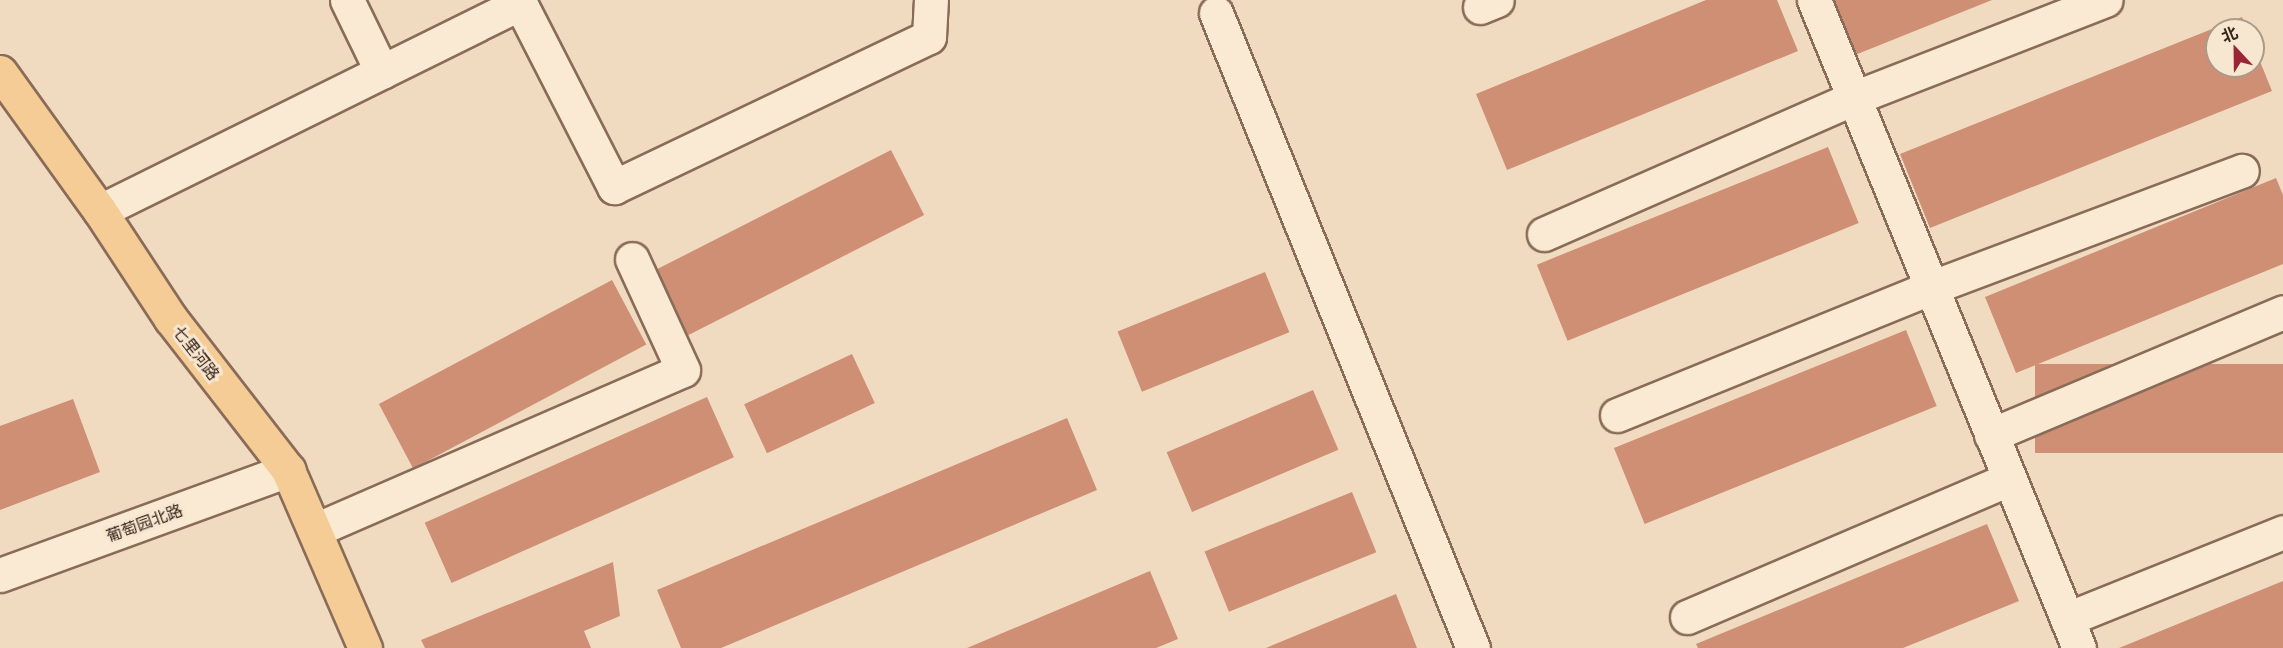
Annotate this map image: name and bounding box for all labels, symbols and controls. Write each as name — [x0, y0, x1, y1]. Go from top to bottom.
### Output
north arrow — [2205, 18, 2265, 78]
text: 北 — [2217, 19, 2241, 47]
street label: 七里河路 — [170, 321, 224, 383]
street label: 葡萄园北路 — [103, 499, 185, 545]

